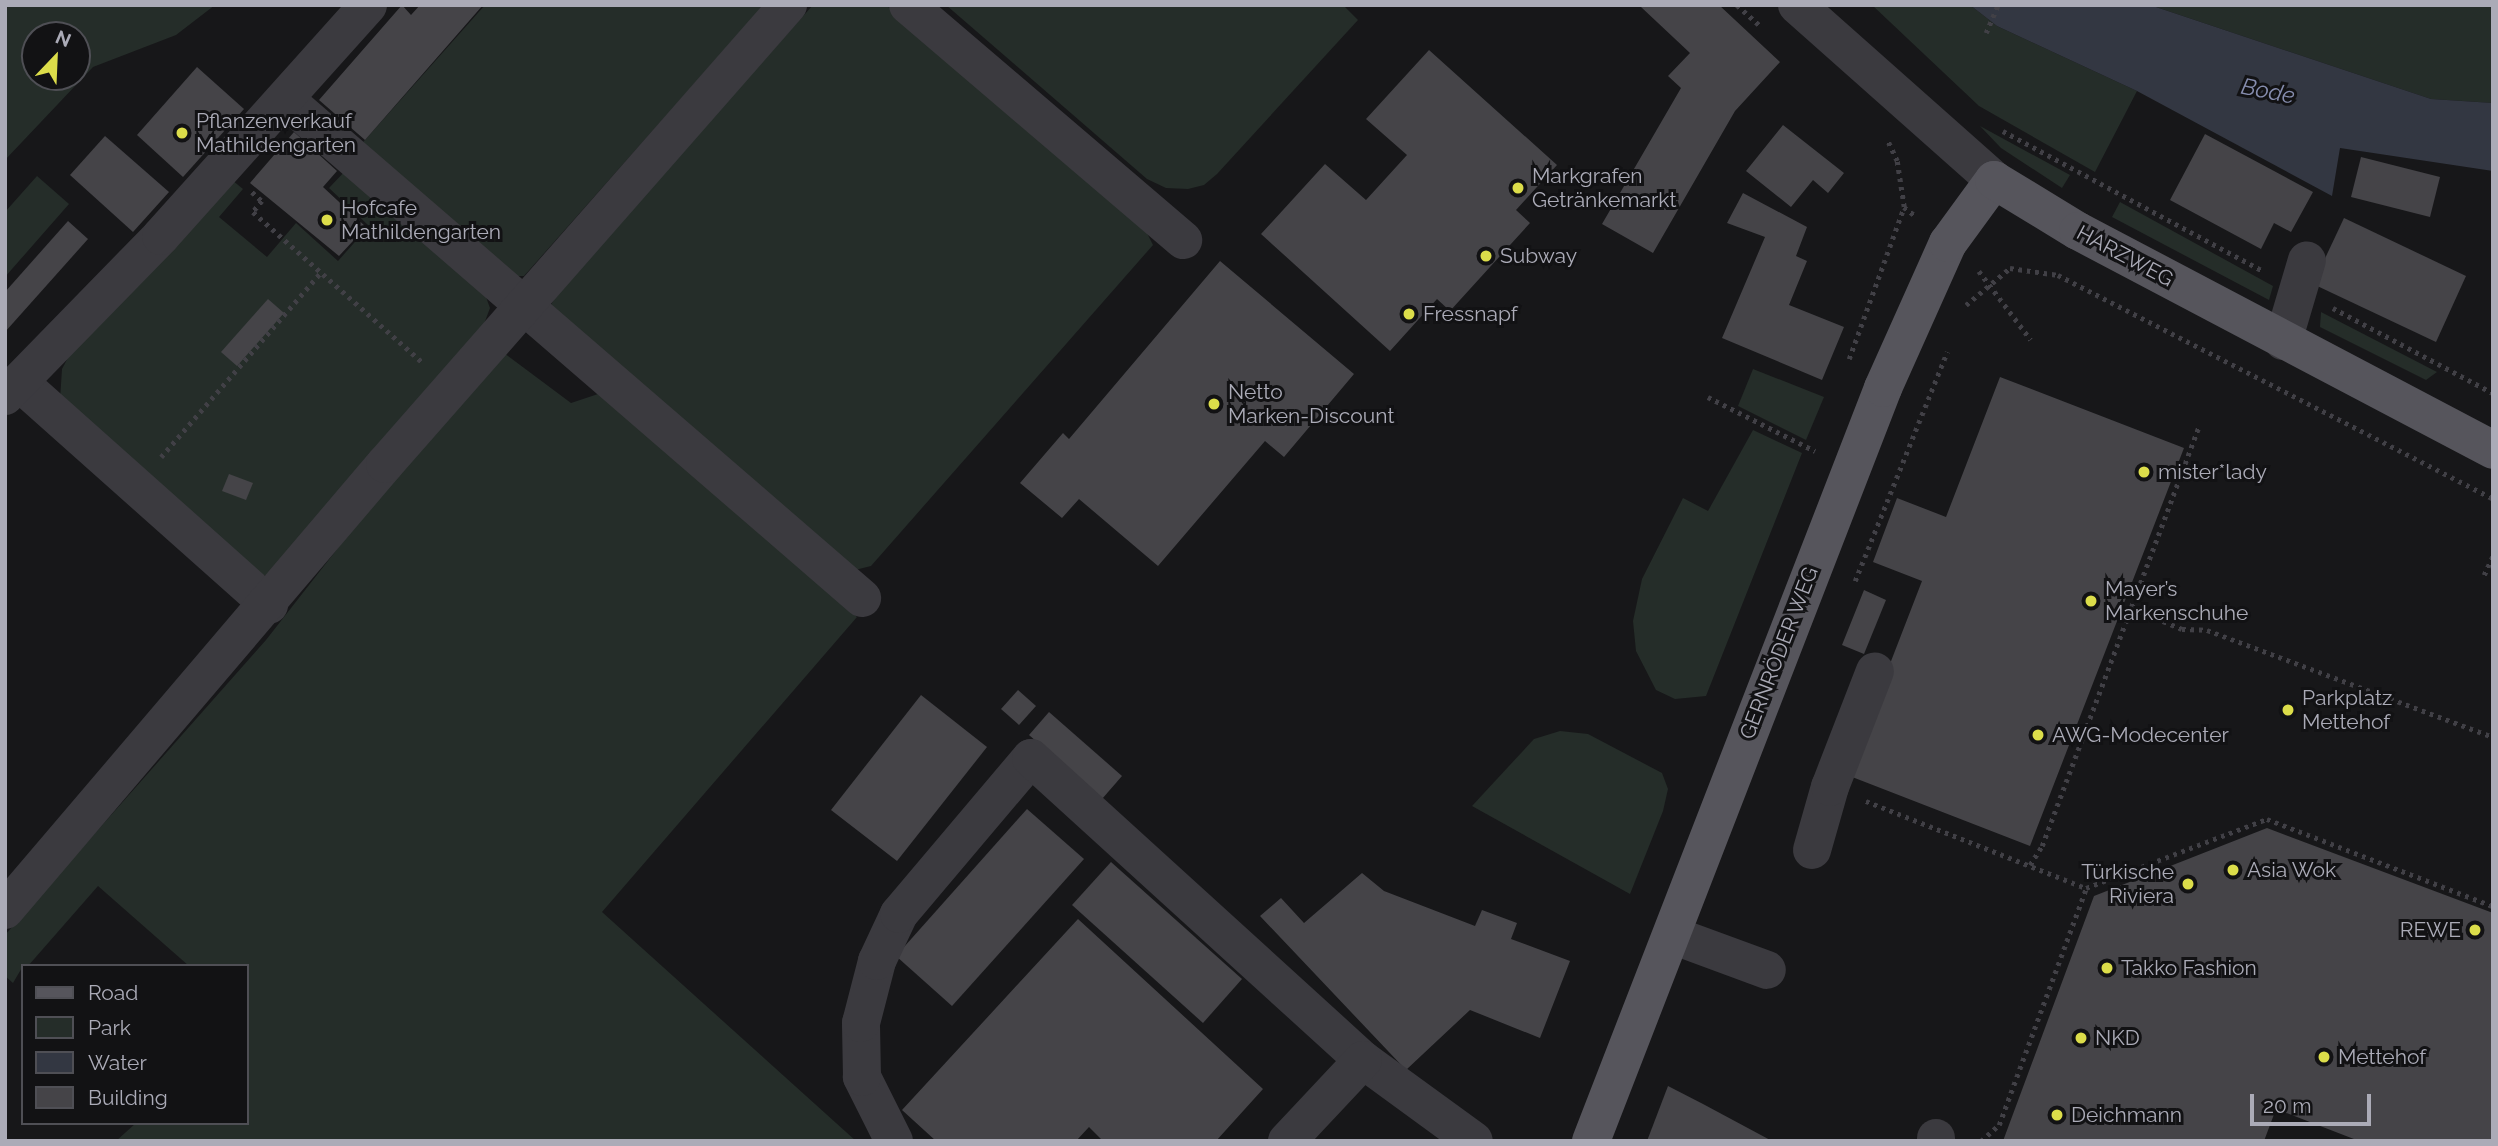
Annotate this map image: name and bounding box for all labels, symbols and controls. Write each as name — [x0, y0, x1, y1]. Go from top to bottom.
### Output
north arrow — [21, 21, 91, 91]
text: N — [52, 26, 74, 51]
water label: Bode — [2239, 72, 2297, 110]
place label: Pflanzenverkauf Mathildengarten — [196, 108, 356, 158]
marker: Pflanzenverkauf Mathildengarten — [174, 125, 190, 141]
place label: Markgrafen Getränkemarkt — [1532, 163, 1676, 213]
marker: Markgrafen Getränkemarkt — [1510, 180, 1526, 196]
place label: Hofcafe Mathildengarten — [341, 195, 501, 245]
marker: Hofcafe Mathildengarten — [319, 212, 335, 228]
street label: HARZWEG — [2072, 220, 2178, 292]
place label: Subway — [1500, 243, 1577, 269]
marker: Subway — [1478, 248, 1494, 264]
place label: Fressnapf — [1423, 301, 1518, 327]
marker: Fressnapf — [1401, 306, 1417, 322]
place label: Netto Marken-Discount — [1228, 379, 1394, 429]
marker: Netto Marken-Discount — [1206, 396, 1222, 412]
place label: mister*lady — [2158, 459, 2267, 485]
marker: mister*lady — [2136, 464, 2152, 480]
street label: GERNRÖDER WEG — [1734, 563, 1824, 743]
place label: Mayer’s Markenschuhe — [2105, 576, 2248, 626]
marker: Mayer’s Markenschuhe — [2083, 593, 2099, 609]
place label: Parkplatz Mettehof — [2302, 685, 2392, 735]
marker: Parkplatz Mettehof — [2280, 702, 2296, 718]
place label: AWG-Modecenter — [2052, 722, 2229, 748]
marker: AWG-Modecenter — [2030, 727, 2046, 743]
place label: Asia Wok — [2247, 857, 2337, 883]
place label: Türkische Riviera — [2081, 859, 2174, 909]
marker: Asia Wok — [2225, 862, 2241, 878]
marker: Türkische Riviera — [2180, 876, 2196, 892]
place label: REWE — [2400, 917, 2461, 943]
marker: REWE — [2467, 922, 2483, 938]
place label: Takko Fashion — [2121, 955, 2257, 981]
marker: Takko Fashion — [2099, 960, 2115, 976]
legend — [21, 964, 248, 1125]
text: Road — [88, 980, 138, 1005]
text: Park — [88, 1015, 131, 1040]
place label: NKD — [2095, 1025, 2140, 1051]
marker: NKD — [2073, 1030, 2089, 1046]
place label: Mettehof — [2338, 1044, 2426, 1070]
marker: Mettehof — [2316, 1049, 2332, 1065]
text: Water — [88, 1050, 147, 1075]
scale bar — [2253, 1080, 2374, 1124]
text: Building — [88, 1085, 168, 1110]
text: 20 m — [2263, 1093, 2311, 1118]
place label: Deichmann — [2071, 1102, 2182, 1128]
marker: Deichmann — [2049, 1107, 2065, 1123]

